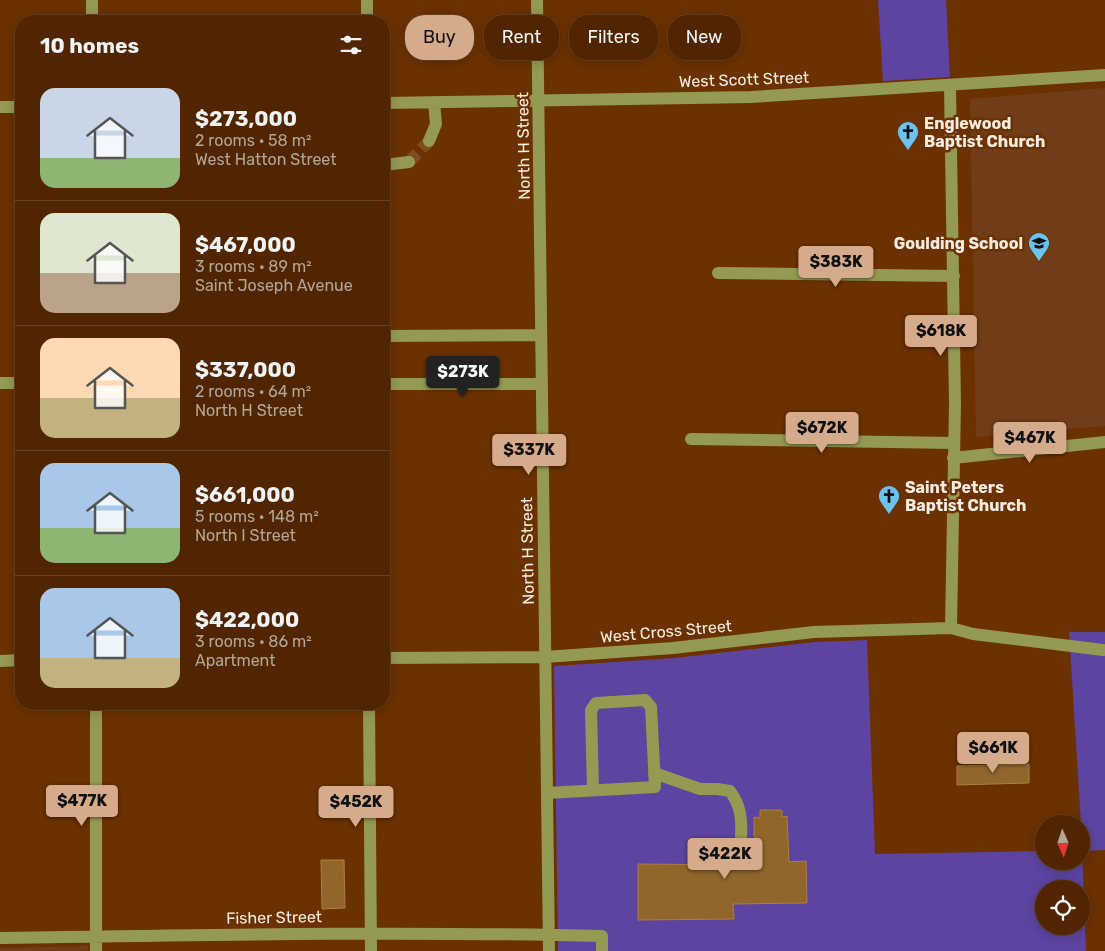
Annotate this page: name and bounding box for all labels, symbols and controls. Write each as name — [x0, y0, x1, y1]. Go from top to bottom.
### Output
chip: Buy — [405, 15, 474, 60]
chip: Rent — [484, 15, 559, 60]
chip: Filters — [569, 15, 658, 60]
chip: New — [668, 15, 741, 60]
icon: filters — [337, 31, 365, 59]
text: 10 homes — [40, 33, 139, 58]
street label: West Scott Street — [679, 68, 809, 91]
street label: North H Street — [513, 92, 534, 200]
text: $273,000 — [195, 106, 297, 131]
icon: home — [80, 108, 140, 168]
place label: Englewood Baptist Church — [924, 114, 1045, 151]
church icon: Englewood Baptist Church — [896, 120, 920, 151]
text: 2 rooms · 58 m² — [195, 131, 311, 150]
text: West Hatton Street — [195, 150, 337, 169]
school or university icon: Goulding School — [1027, 231, 1051, 262]
text: $467,000 — [195, 232, 296, 257]
icon: home — [80, 233, 140, 293]
place label: Goulding School — [894, 234, 1023, 253]
pin: $383K — [801, 246, 871, 288]
text: $383K — [809, 252, 863, 271]
text: 3 rooms · 89 m² — [195, 257, 312, 276]
text: Saint Joseph Avenue — [195, 276, 353, 295]
pin: $618K — [906, 314, 976, 357]
text: $618K — [916, 321, 966, 340]
pin: $273K — [428, 356, 498, 398]
text: $337,000 — [195, 357, 296, 382]
icon: home — [80, 358, 140, 418]
text: $273K — [437, 362, 489, 381]
text: 2 rooms · 64 m² — [195, 382, 311, 401]
text: North H Street — [195, 401, 303, 420]
pin: $672K — [787, 412, 857, 454]
text: $672K — [797, 418, 847, 437]
pin: $467K — [995, 422, 1065, 464]
text: $467K — [1004, 428, 1056, 447]
pin: $337K — [494, 434, 564, 476]
text: $337K — [503, 440, 555, 459]
place label: Saint Peters Baptist Church — [905, 478, 1026, 515]
text: $661,000 — [195, 482, 295, 507]
icon: home — [80, 483, 140, 543]
church icon: Saint Peters Baptist Church — [877, 484, 901, 515]
street label: North H Street — [517, 497, 538, 605]
text: 5 rooms · 148 m² — [195, 507, 319, 526]
text: North I Street — [195, 526, 296, 545]
text: $422,000 — [195, 607, 299, 632]
icon: home — [80, 608, 140, 668]
street label: West Cross Street — [599, 616, 733, 647]
text: 3 rooms · 86 m² — [195, 632, 312, 651]
text: Apartment — [195, 651, 275, 670]
pin: $661K — [958, 732, 1028, 774]
text: $661K — [968, 738, 1018, 757]
pin: $477K — [47, 784, 117, 827]
pin: $452K — [321, 786, 391, 828]
text: $477K — [57, 791, 107, 810]
text: $452K — [330, 792, 382, 811]
north arrow — [1035, 815, 1090, 870]
map controls — [1035, 815, 1090, 935]
pin: $422K — [690, 838, 760, 880]
text: $422K — [698, 844, 752, 863]
button: locate — [1035, 880, 1090, 935]
street label: Fisher Street — [226, 907, 322, 928]

